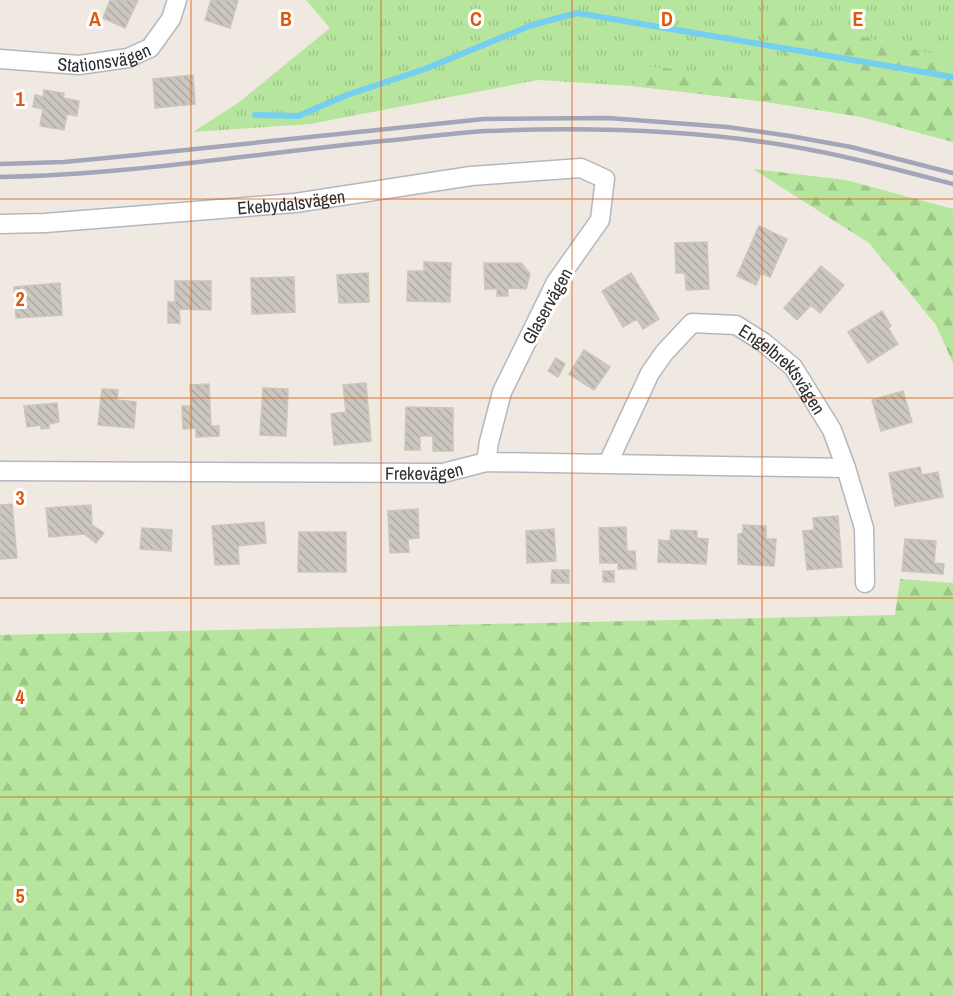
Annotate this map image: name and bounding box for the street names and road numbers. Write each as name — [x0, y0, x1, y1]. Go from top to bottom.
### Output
street label: Stationsvägen — [57, 37, 155, 78]
street label: Ekebydalsvägen — [236, 183, 347, 220]
street label: Glaservägen — [516, 263, 578, 349]
street label: Engelbrektsvägen — [734, 318, 832, 419]
street label: Frekevägen — [385, 456, 465, 486]

